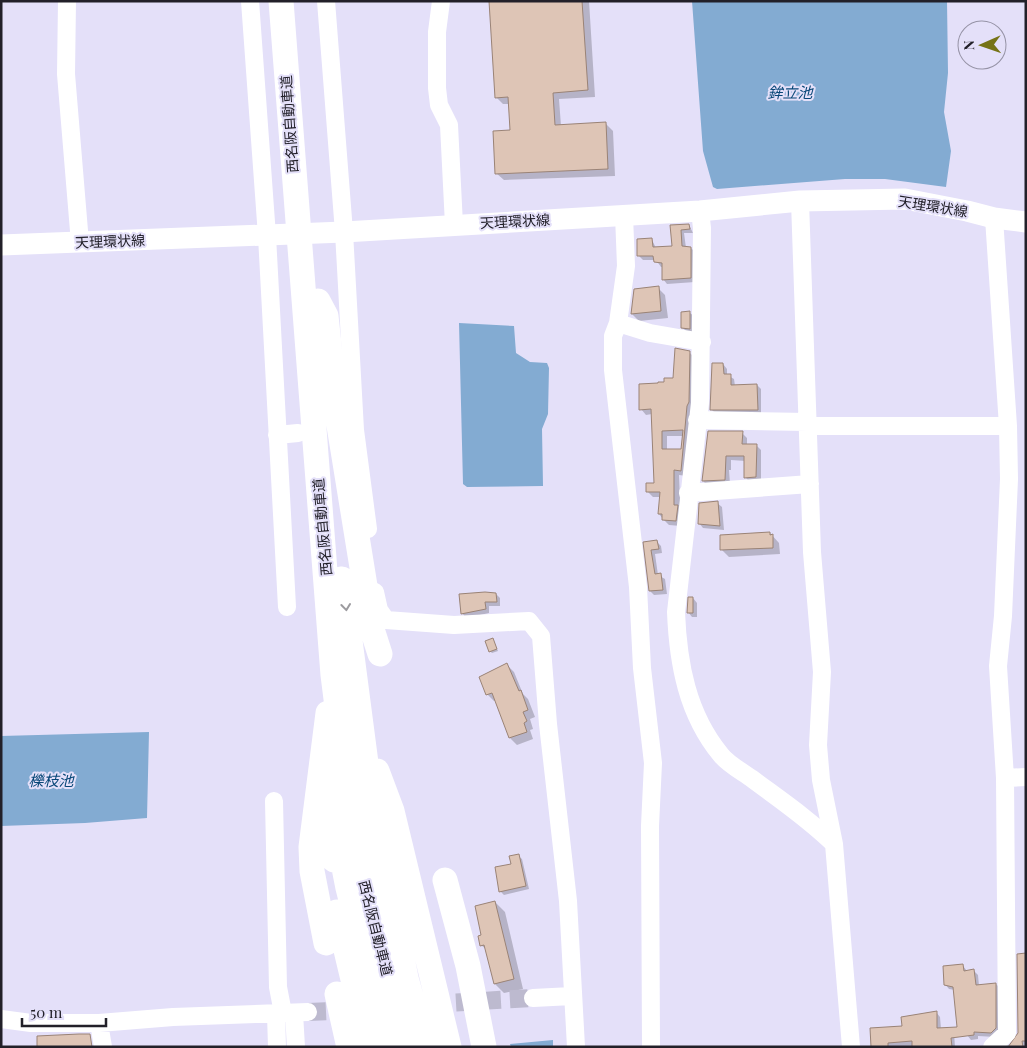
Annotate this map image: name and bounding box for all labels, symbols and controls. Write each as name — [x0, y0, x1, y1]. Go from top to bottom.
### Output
north arrow — [957, 20, 1007, 70]
text: N — [959, 40, 978, 51]
street label: 西名阪自動車道 — [276, 74, 302, 174]
water label: 鉾立池 — [767, 82, 814, 102]
street label: 天理環状線 — [897, 191, 969, 221]
street label: 天理環状線 — [480, 210, 550, 232]
street label: 天理環状線 — [75, 230, 145, 252]
street label: 西名阪自動車道 — [308, 477, 336, 577]
one-way arrow — [340, 604, 351, 612]
water label: 櫟枝池 — [28, 770, 75, 790]
street label: 西名阪自動車道 — [355, 878, 397, 978]
scale bar — [22, 996, 106, 1028]
text: 50 m — [30, 1002, 63, 1022]

